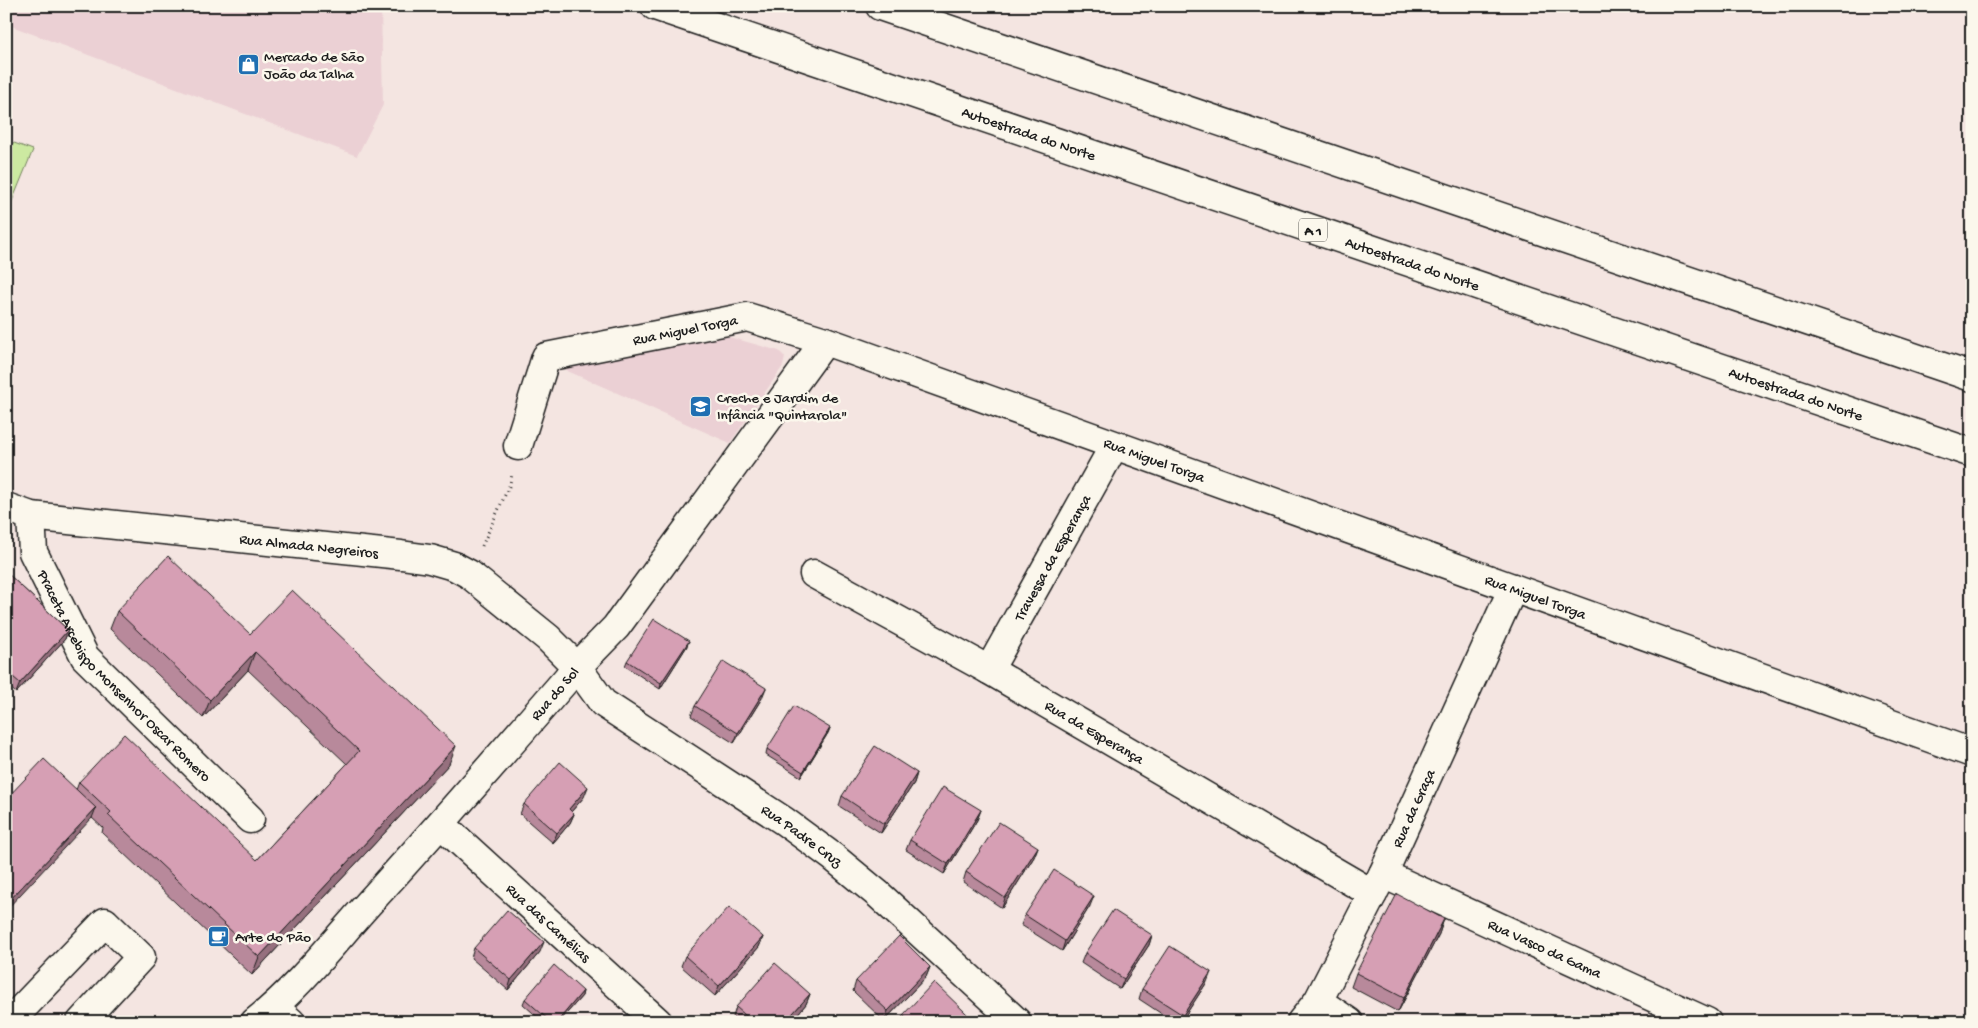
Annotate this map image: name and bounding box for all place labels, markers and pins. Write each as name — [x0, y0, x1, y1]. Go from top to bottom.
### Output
place label: Mercado de São João da Talha — [264, 49, 364, 84]
shop icon: Mercado de São João da Talha — [236, 53, 260, 77]
place label: Creche e Jardim de Infância "Quintarola" — [717, 390, 847, 425]
school or university icon: Creche e Jardim de Infância "Quintarola" — [689, 394, 713, 418]
cafe icon: Arte do Pão — [207, 924, 231, 948]
place label: Arte do Pão — [235, 929, 311, 947]

